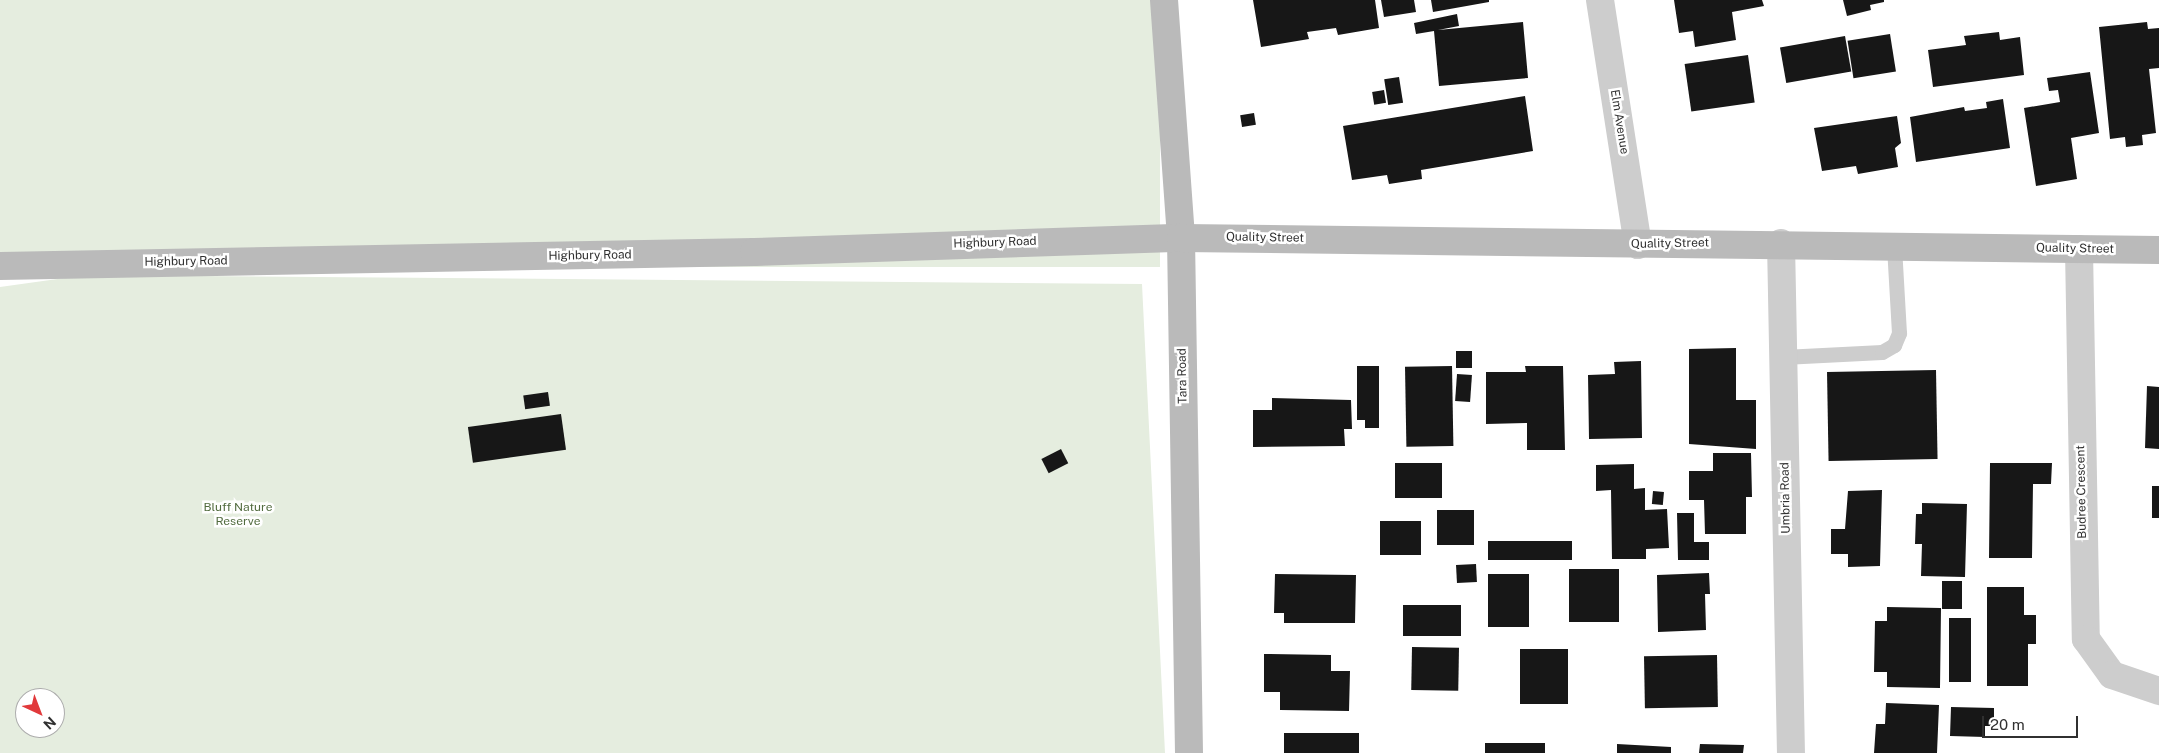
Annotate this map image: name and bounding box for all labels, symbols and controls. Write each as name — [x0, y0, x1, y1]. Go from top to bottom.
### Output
street label: Elm Avenue — [1607, 89, 1631, 155]
street label: Quality Street — [1226, 230, 1304, 246]
street label: Highbury Road — [953, 234, 1037, 252]
street label: Quality Street — [1631, 236, 1709, 252]
street label: Quality Street — [2036, 241, 2114, 257]
street label: Highbury Road — [548, 248, 632, 264]
street label: Highbury Road — [144, 254, 228, 270]
street label: Tara Road — [1175, 348, 1191, 404]
street label: Budree Crescent — [2074, 445, 2090, 539]
street label: Umbria Road — [1778, 462, 1794, 534]
park label: Bluff Nature Reserve — [203, 501, 273, 529]
north arrow — [15, 688, 65, 738]
scale bar — [1984, 706, 2080, 738]
text: N — [40, 714, 59, 733]
text: 20 m — [1990, 716, 2025, 733]

